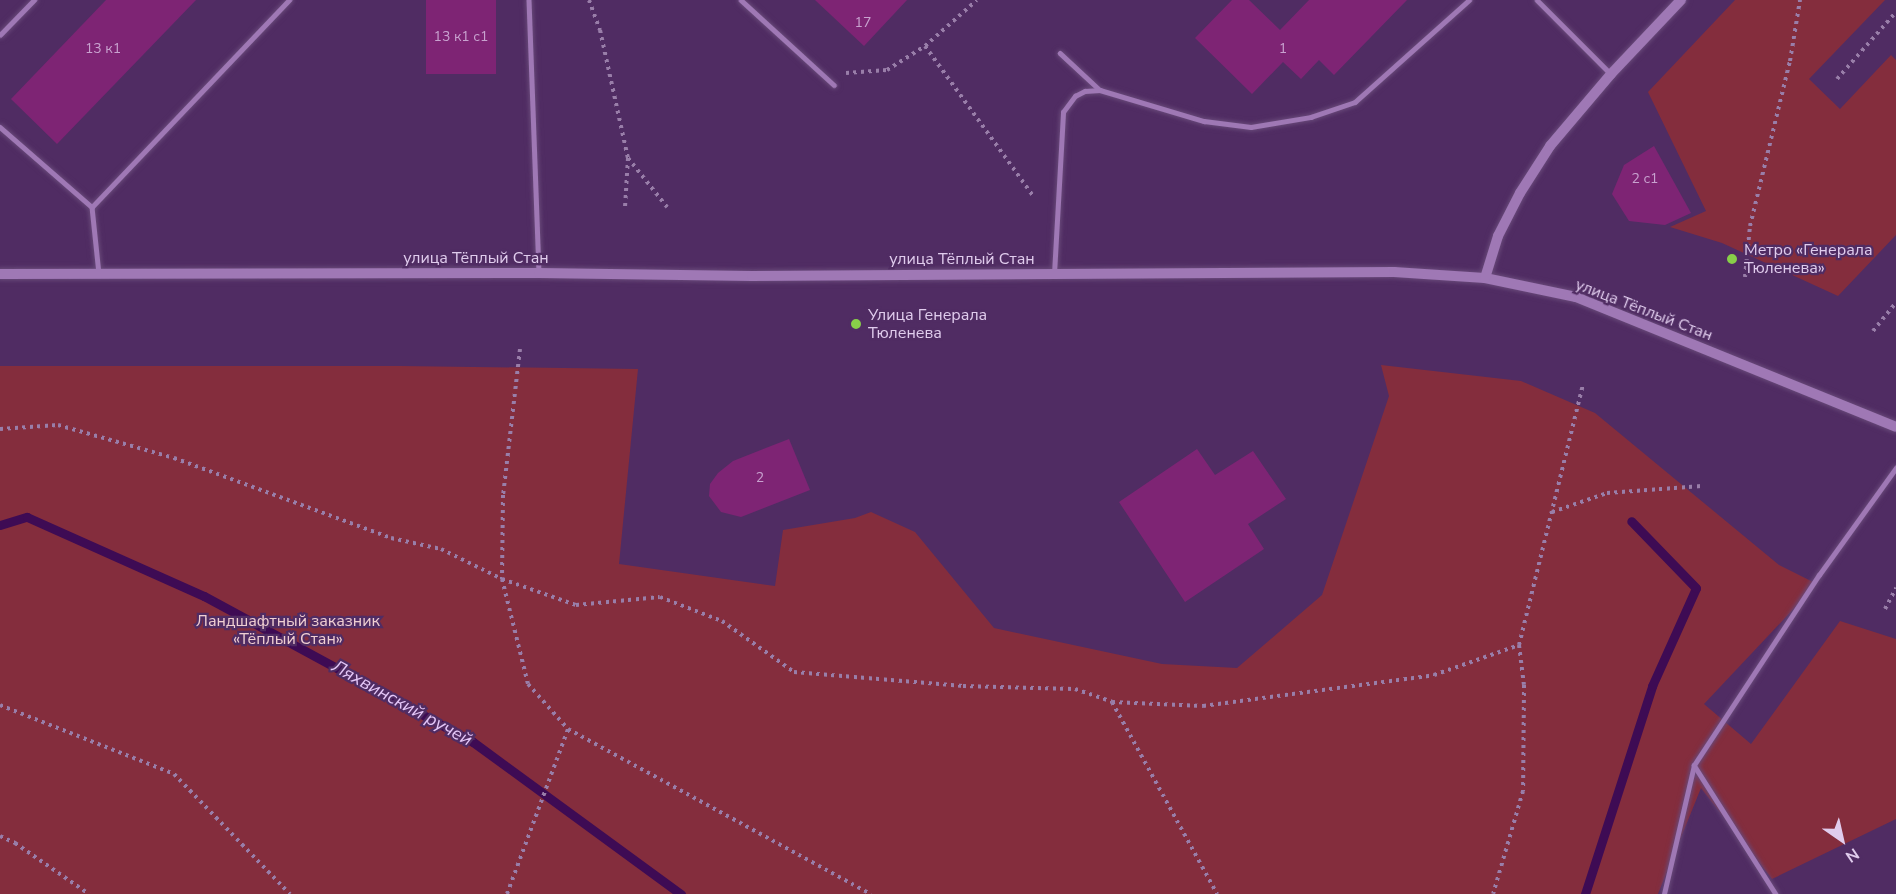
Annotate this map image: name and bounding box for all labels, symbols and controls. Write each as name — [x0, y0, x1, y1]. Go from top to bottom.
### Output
house number: 17 — [855, 15, 871, 31]
house number: 13 к1 с1 — [434, 29, 488, 45]
house number: 13 к1 — [85, 41, 121, 57]
house number: 1 — [1279, 41, 1287, 57]
house number: 2 с1 — [1631, 171, 1659, 187]
place label: Метро «Генерала Тюленева» — [1744, 240, 1873, 278]
street label: улица Тёплый Стан — [403, 248, 549, 268]
street label: улица Тёплый Стан — [889, 249, 1035, 269]
marker: Метро «Генерала Тюленева» — [1725, 252, 1739, 266]
street label: улица Тёплый Стан — [1573, 275, 1715, 345]
place label: Улица Генерала Тюленева — [868, 305, 987, 343]
marker: Улица Генерала Тюленева — [849, 317, 863, 331]
house number: 2 — [756, 470, 764, 486]
park label: Ландшафтный заказник «Тёплый Стан» — [196, 611, 380, 649]
water label: Ляхвинский ручей — [328, 655, 476, 751]
north arrow — [1812, 810, 1872, 870]
text: N — [1841, 842, 1863, 867]

